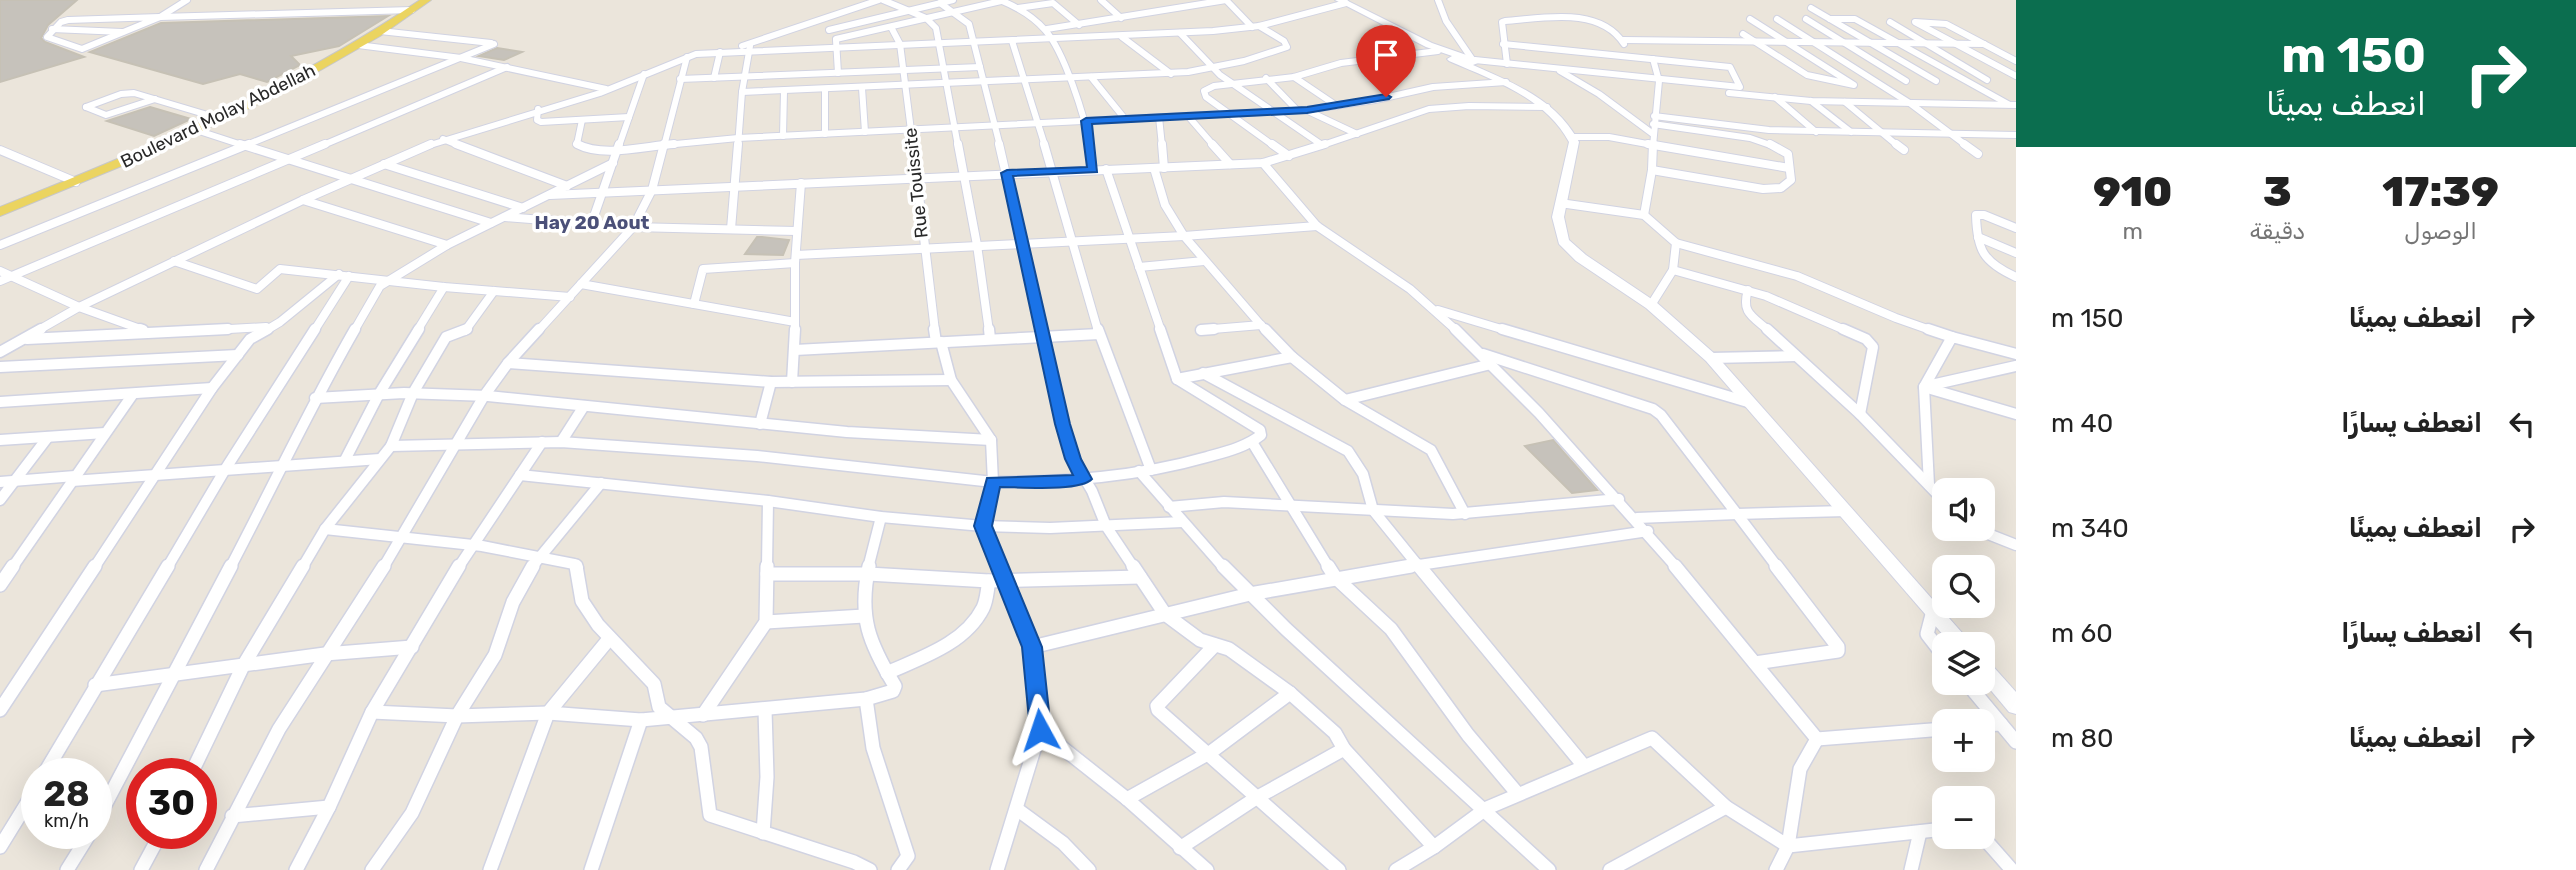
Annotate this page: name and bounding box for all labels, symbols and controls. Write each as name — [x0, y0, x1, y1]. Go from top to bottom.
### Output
pin — [1356, 25, 1416, 97]
text: 150 m — [2281, 26, 2426, 84]
icon: right — [2450, 28, 2541, 119]
icon: arrive — [1367, 36, 1405, 74]
street label: Boulevard Molay Abdellah — [117, 59, 319, 173]
text: انعطف يمينًا — [2266, 85, 2426, 123]
street label: Rue Touissite — [899, 127, 933, 239]
text: 910 — [2093, 167, 2172, 217]
text: 3 — [2263, 167, 2292, 217]
text: 17:39 — [2382, 167, 2499, 217]
district label: Hay 20 Aout — [535, 211, 650, 234]
text: m — [2123, 217, 2143, 245]
text: دقيقة — [2250, 217, 2305, 245]
text: الوصول — [2404, 217, 2477, 245]
icon: right — [2503, 300, 2541, 338]
text: 150 m — [2051, 303, 2124, 334]
text: انعطف يمينًا — [2349, 303, 2482, 334]
icon: left — [2503, 405, 2541, 443]
text: 40 m — [2051, 408, 2113, 439]
text: انعطف يسارًا — [2341, 408, 2482, 439]
map controls — [1932, 478, 1995, 849]
button: sound — [1932, 478, 1995, 541]
icon: right — [2503, 510, 2541, 548]
text: 340 m — [2051, 513, 2129, 544]
text: انعطف يمينًا — [2349, 513, 2482, 544]
button: search — [1932, 555, 1995, 618]
icon: left — [2503, 615, 2541, 653]
text: 60 m — [2051, 618, 2113, 649]
text: انعطف يسارًا — [2341, 618, 2482, 649]
button: layers — [1932, 632, 1995, 695]
position arrow — [1003, 693, 1077, 767]
button: + — [1932, 709, 1995, 772]
icon: right — [2503, 720, 2541, 758]
text: 80 m — [2051, 723, 2114, 754]
text: انعطف يمينًا — [2349, 723, 2482, 754]
speed limit sign: 30 — [126, 758, 217, 849]
text: 28 — [43, 773, 90, 815]
button: − — [1932, 786, 1995, 849]
text: km/h — [44, 810, 89, 832]

